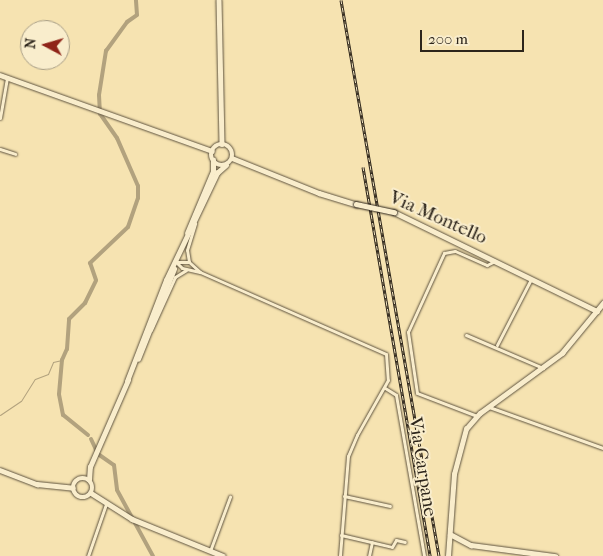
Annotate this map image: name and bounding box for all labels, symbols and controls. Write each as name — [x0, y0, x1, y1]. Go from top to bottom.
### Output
north arrow — [20, 20, 70, 70]
scale bar — [423, 20, 527, 52]
text: 200 m — [428, 30, 468, 48]
text: N — [22, 37, 40, 50]
street label: Via Montello — [386, 186, 490, 250]
street label: Via Carpane — [403, 416, 441, 518]

